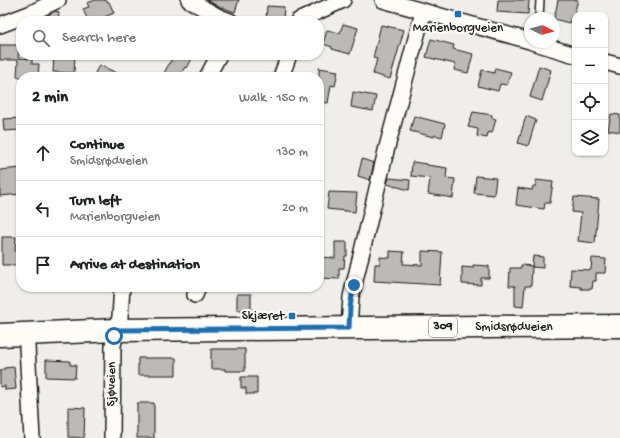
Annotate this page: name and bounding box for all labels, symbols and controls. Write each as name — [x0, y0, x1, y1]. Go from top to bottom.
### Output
marker: Marienborgveien — [453, 9, 463, 19]
north arrow — [524, 12, 560, 48]
map controls — [572, 12, 608, 156]
button: + — [572, 12, 608, 48]
search box — [16, 16, 324, 60]
place label: Marienborgveien — [413, 21, 504, 36]
icon: search — [30, 27, 52, 49]
text: Search here — [62, 29, 136, 47]
button: − — [572, 48, 608, 84]
button: locate — [572, 84, 608, 120]
text: 2 min — [32, 88, 68, 108]
text: Walk · 150 m — [239, 91, 308, 106]
button: layers — [572, 120, 608, 156]
text: Continue — [70, 136, 124, 154]
icon: ahead — [32, 142, 54, 164]
text: 130 m — [276, 145, 308, 160]
text: Smidsrødveien — [70, 154, 148, 169]
text: Turn left — [70, 192, 121, 210]
icon: left — [32, 198, 54, 220]
text: 20 m — [282, 201, 308, 216]
text: Marienborgveien — [70, 210, 160, 225]
icon: arrive — [32, 254, 54, 276]
text: Arrive at destination — [70, 256, 200, 274]
route end — [345, 276, 363, 294]
place label: Skjæret — [242, 309, 286, 324]
marker: Skjæret — [287, 311, 297, 321]
road number: 309 — [429, 317, 457, 337]
street label: Smidsrødveien — [475, 320, 554, 335]
route start — [105, 327, 123, 345]
street label: Sjøveien — [104, 361, 120, 406]

